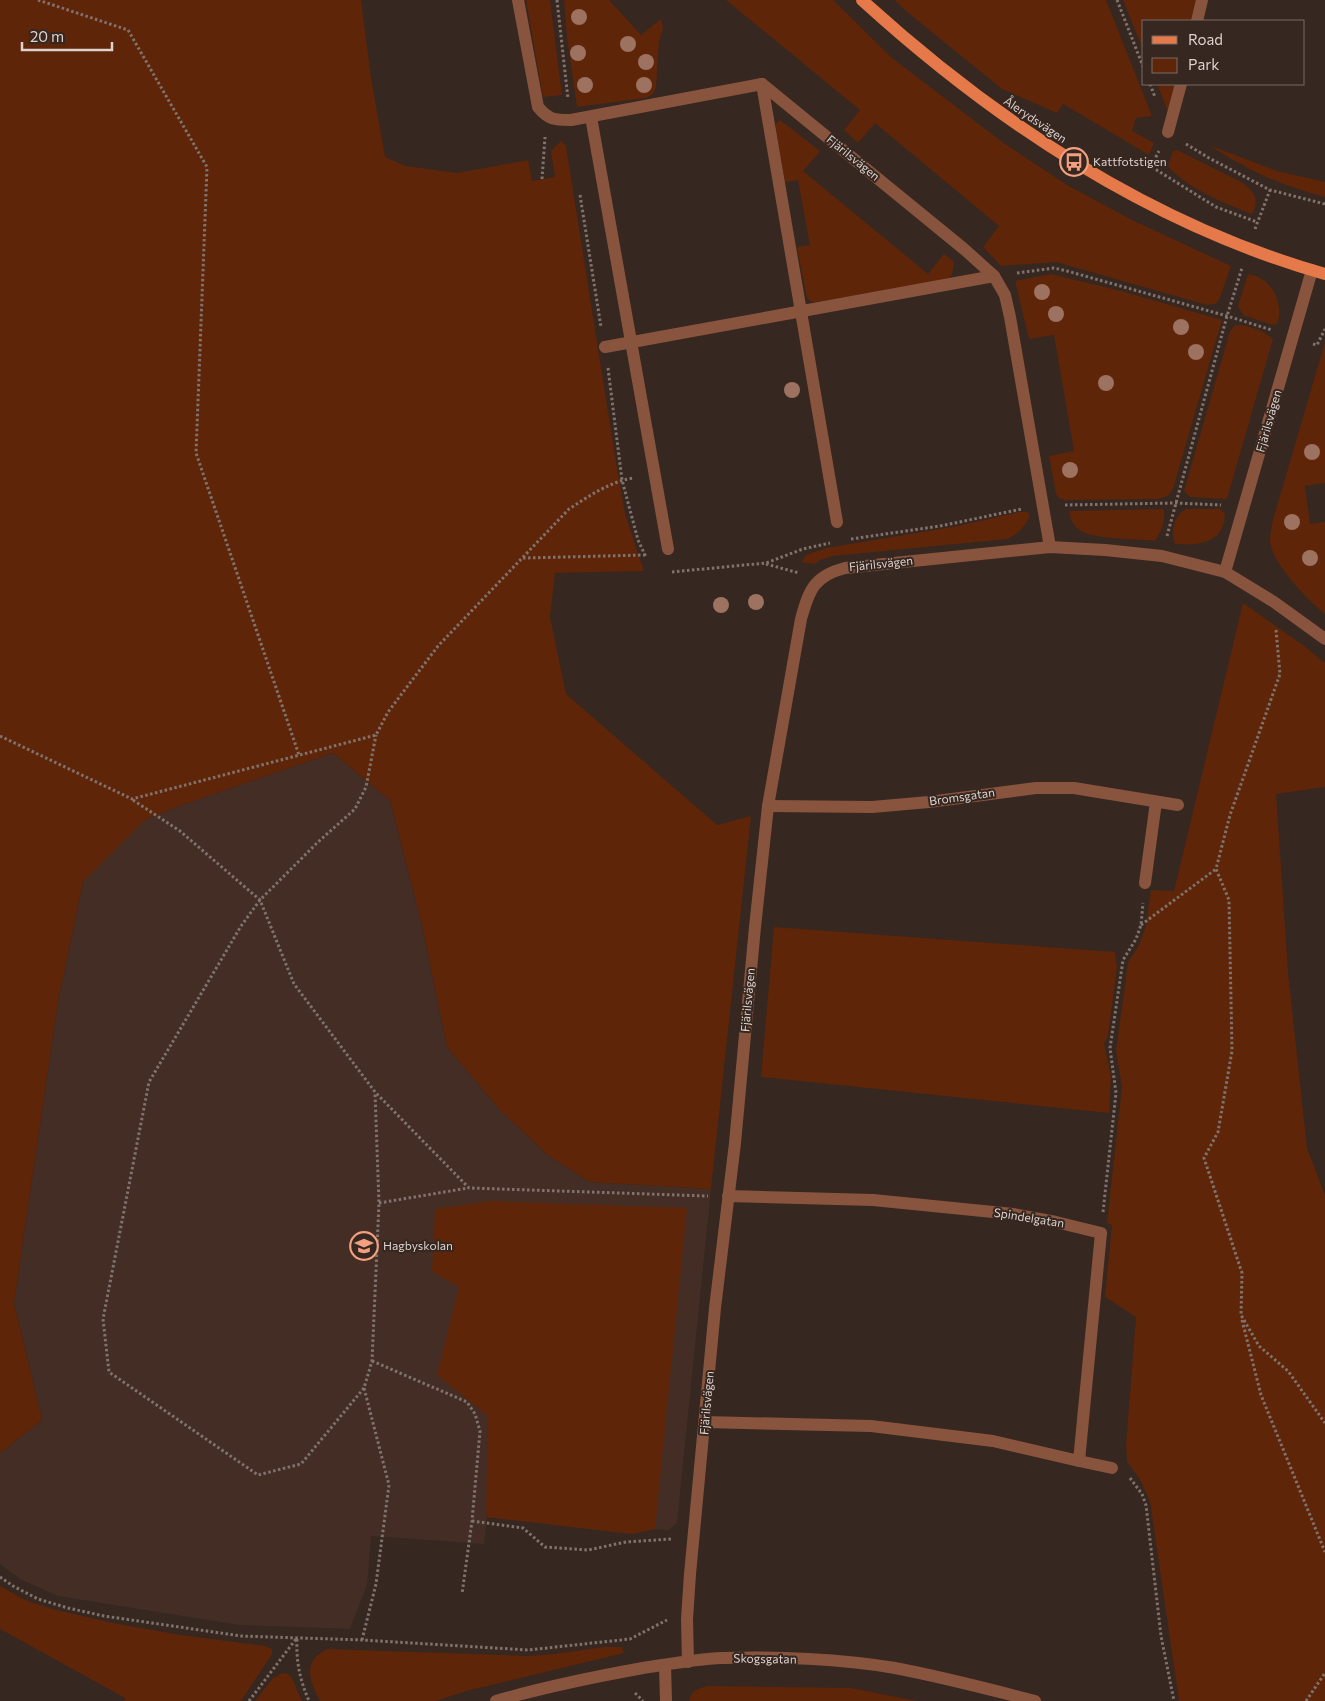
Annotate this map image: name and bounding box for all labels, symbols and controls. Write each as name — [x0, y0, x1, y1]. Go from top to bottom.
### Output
scale bar — [22, 20, 112, 52]
legend — [1142, 20, 1305, 85]
text: 20 m — [30, 27, 64, 45]
text: Road — [1188, 30, 1223, 48]
text: Park — [1188, 55, 1219, 73]
street label: Ålerydsvägen — [1002, 93, 1070, 145]
street label: Fjärilsvägen — [824, 132, 883, 183]
bus stop icon: Kattfotstigen — [1059, 147, 1089, 177]
place label: Kattfotstigen — [1093, 154, 1167, 168]
street label: Fjärilsvägen — [1252, 388, 1284, 454]
street label: Fjärilsvägen — [848, 553, 914, 573]
street label: Bromsgatan — [928, 784, 996, 808]
street label: Fjärilsvägen — [737, 967, 757, 1033]
street label: Spindelgatan — [993, 1205, 1065, 1229]
school or university icon: Hagbyskolan — [349, 1231, 379, 1261]
place label: Hagbyskolan — [383, 1238, 453, 1252]
street label: Fjärilsvägen — [696, 1370, 716, 1436]
street label: Skogsgatan — [733, 1650, 797, 1666]

